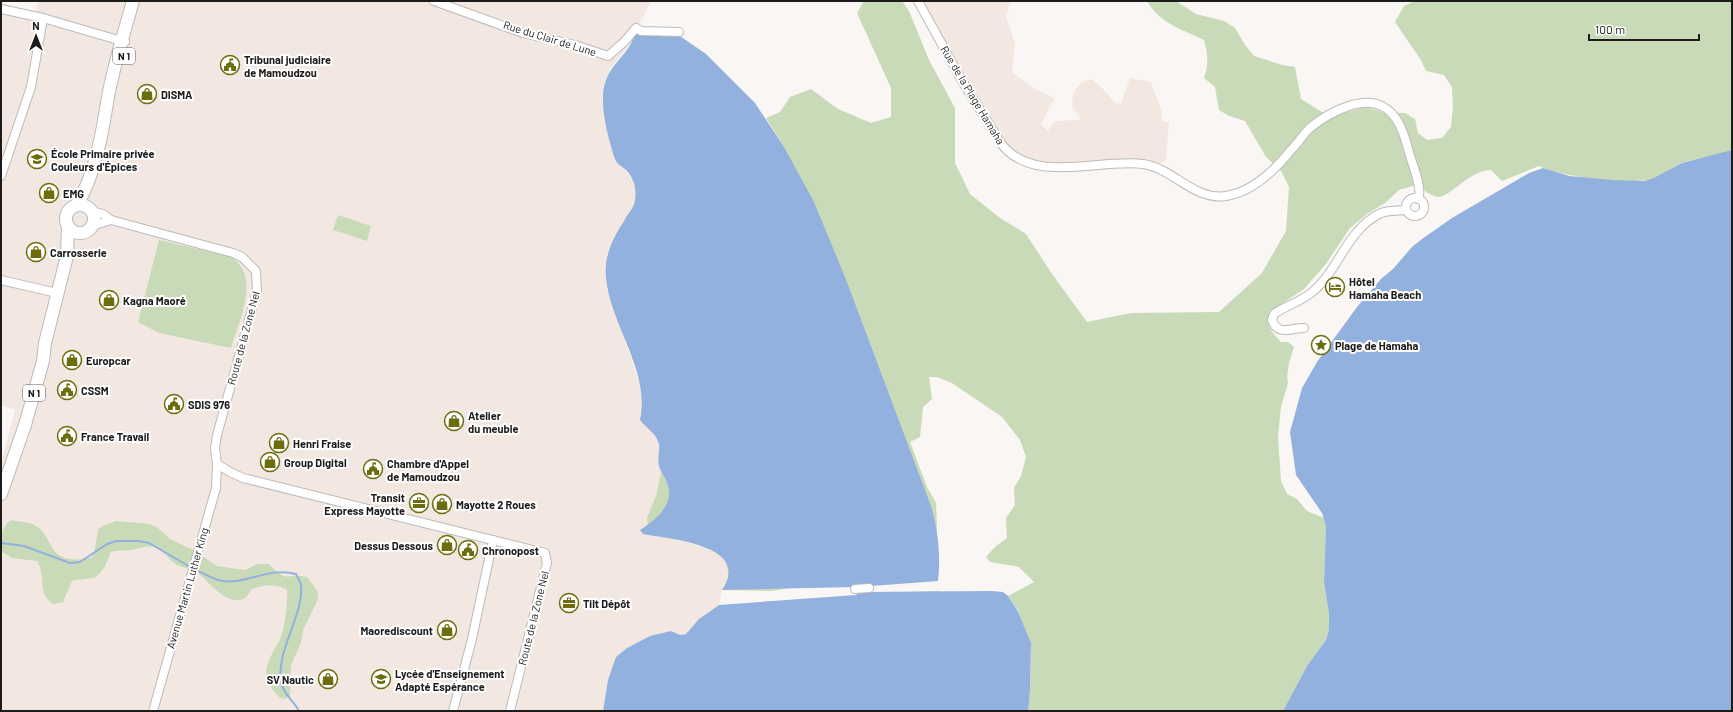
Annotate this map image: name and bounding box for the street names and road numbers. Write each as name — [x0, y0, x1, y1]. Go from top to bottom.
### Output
street label: Rue du Clair de Lune — [502, 18, 598, 58]
street label: Rue de la Plage Hamaha — [938, 43, 1008, 147]
road number: N 1 — [113, 48, 135, 64]
street label: Route de la Zone Nel — [224, 290, 262, 386]
road number: N 1 — [23, 385, 45, 401]
street label: Avenue Martin Luther King — [164, 526, 211, 650]
street label: Route de la Zone Nel — [515, 570, 551, 666]

